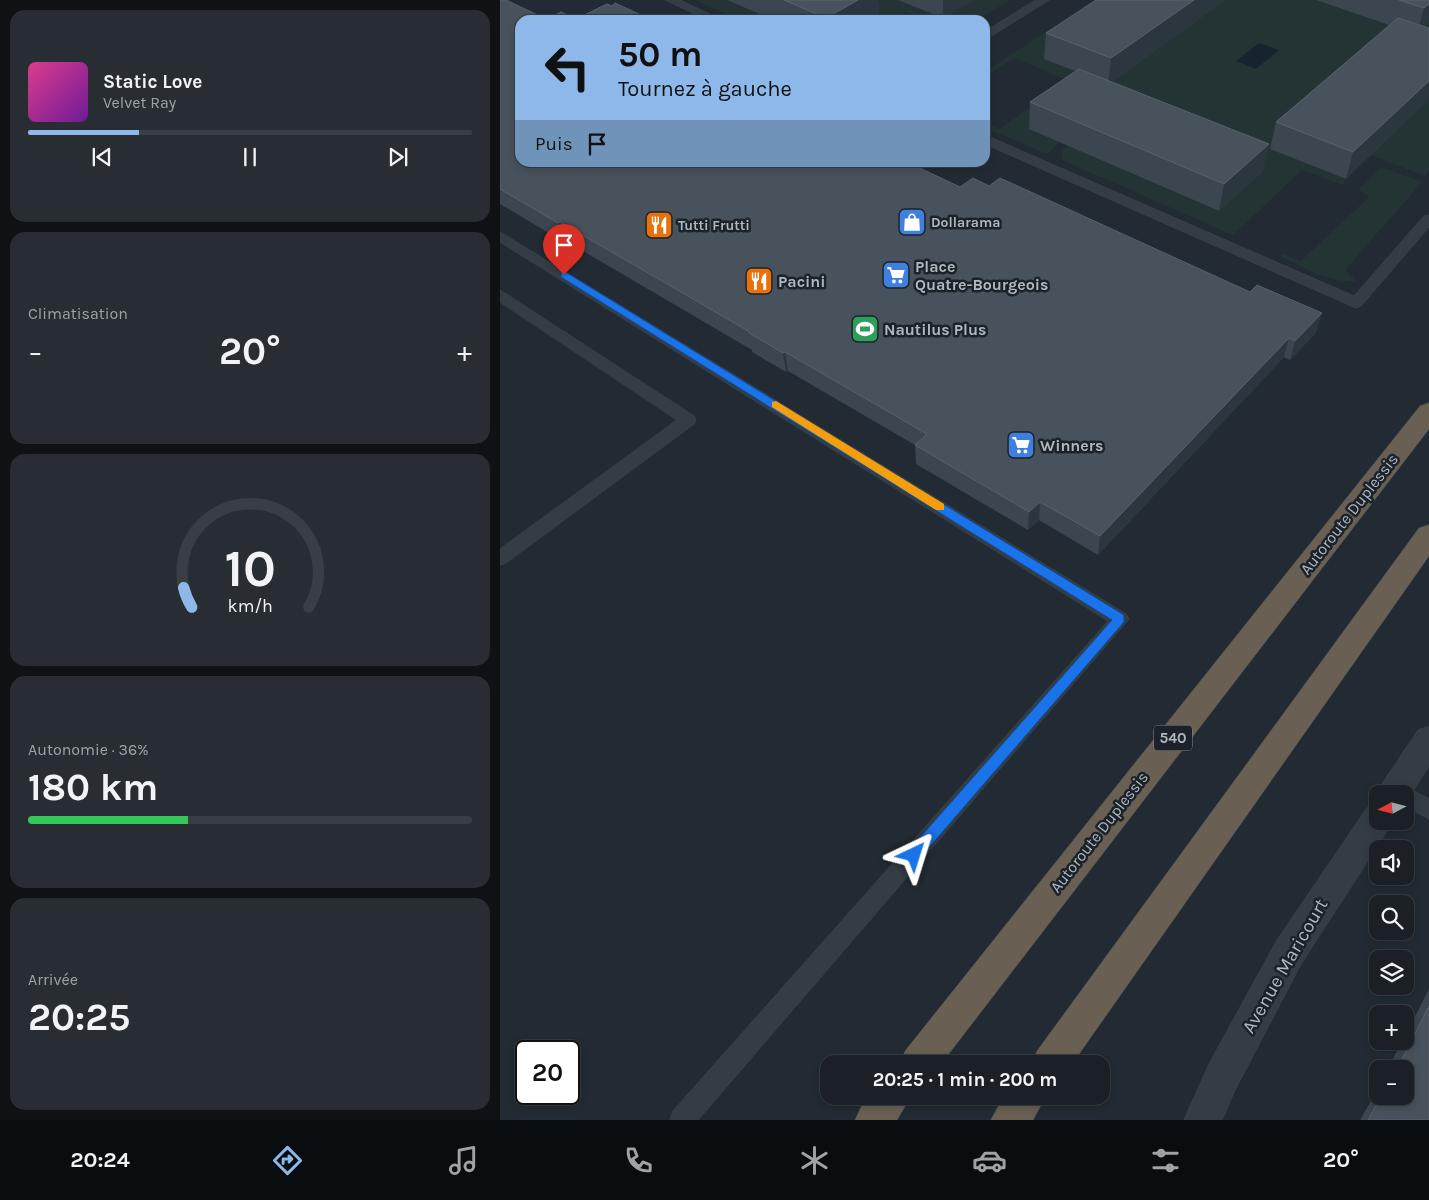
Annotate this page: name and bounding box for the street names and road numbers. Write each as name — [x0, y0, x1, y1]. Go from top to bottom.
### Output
street label: Autoroute Duplessis — [1296, 450, 1402, 578]
road number: 540 — [1154, 726, 1192, 750]
street label: Autoroute Duplessis — [1046, 768, 1152, 896]
street label: Avenue Maricourt — [1238, 895, 1332, 1037]

